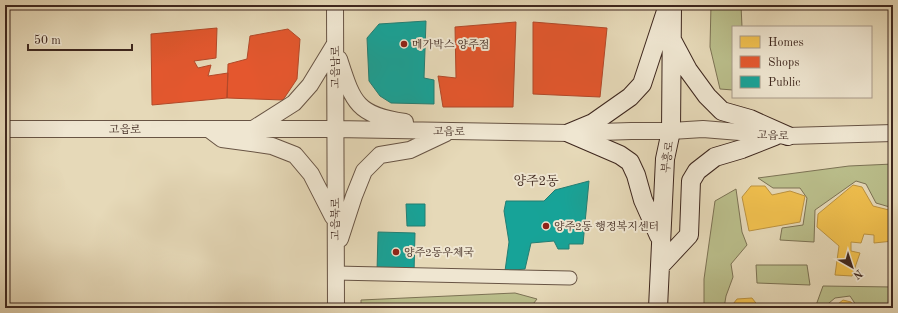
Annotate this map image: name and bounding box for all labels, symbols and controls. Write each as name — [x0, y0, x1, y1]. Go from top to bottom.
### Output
scale bar — [28, 26, 132, 52]
legend — [732, 26, 872, 98]
text: 50 m — [34, 34, 61, 47]
text: Homes — [768, 37, 804, 49]
marker: 메가박스 양주점 — [399, 39, 409, 49]
place label: 메가박스 양주점 — [412, 39, 489, 51]
street label: 고읍남로 — [330, 45, 342, 88]
text: Shops — [768, 57, 799, 69]
text: Public — [768, 77, 800, 89]
street label: 고읍로 — [109, 124, 141, 136]
street label: 고읍로 — [433, 126, 465, 138]
street label: 고읍로 — [757, 129, 790, 143]
street label: 부흥로 — [659, 140, 676, 174]
district label: 양주2동 — [513, 174, 559, 188]
street label: 고읍북로 — [329, 197, 342, 240]
place label: 양주2동 행정복지센터 — [554, 220, 659, 233]
marker: 양주2동 행정복지센터 — [541, 221, 551, 231]
marker: 양주2동우체국 — [391, 247, 401, 257]
place label: 양주2동우체국 — [404, 247, 475, 259]
north arrow — [832, 247, 872, 287]
text: N — [850, 267, 864, 281]

